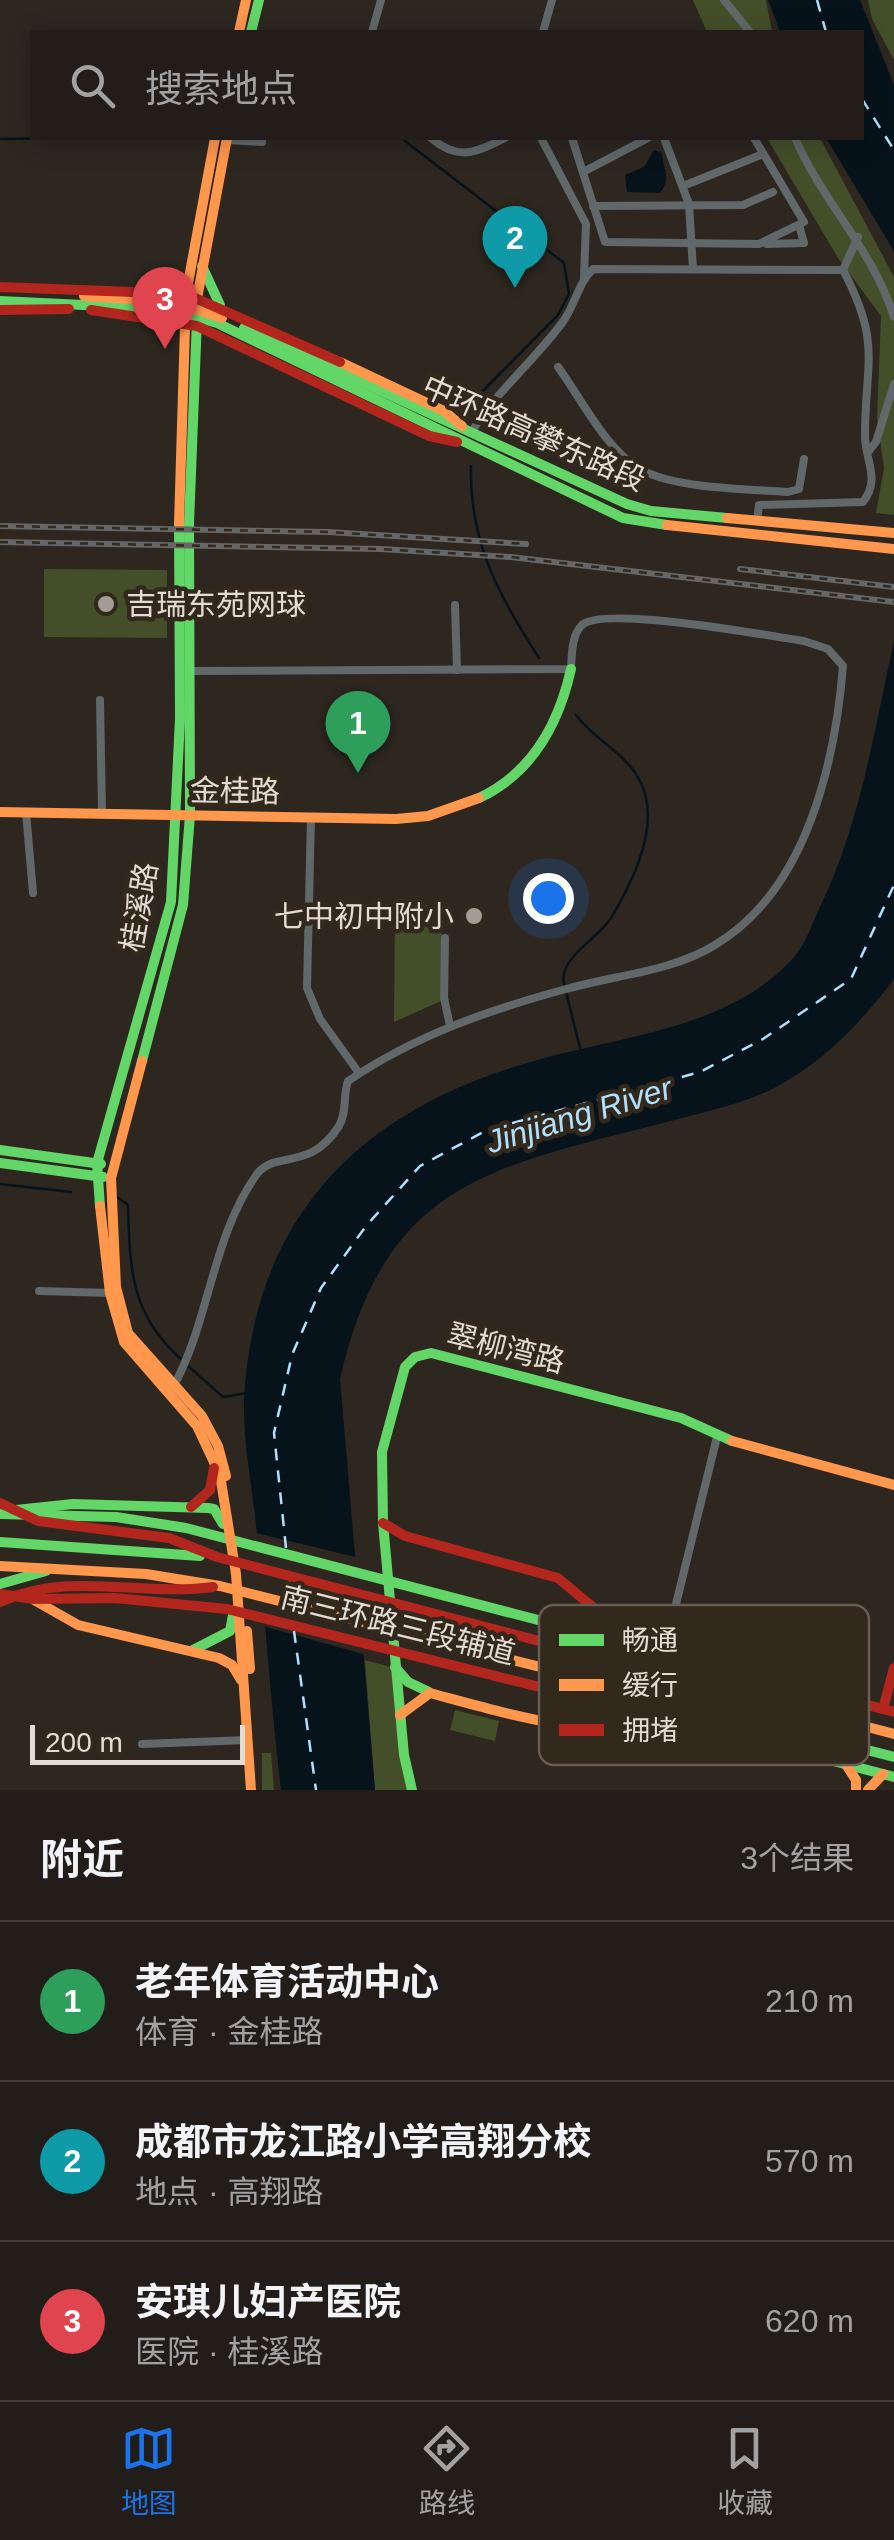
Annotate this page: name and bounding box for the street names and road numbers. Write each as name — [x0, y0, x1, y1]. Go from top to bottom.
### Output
street label: 中环路高攀东路段 — [418, 369, 650, 497]
street label: 金桂路 — [190, 774, 280, 808]
street label: 桂溪路 — [115, 860, 163, 954]
street label: 翠柳湾路 — [444, 1317, 568, 1379]
street label: 南三环路三段辅道 — [278, 1580, 518, 1670]

